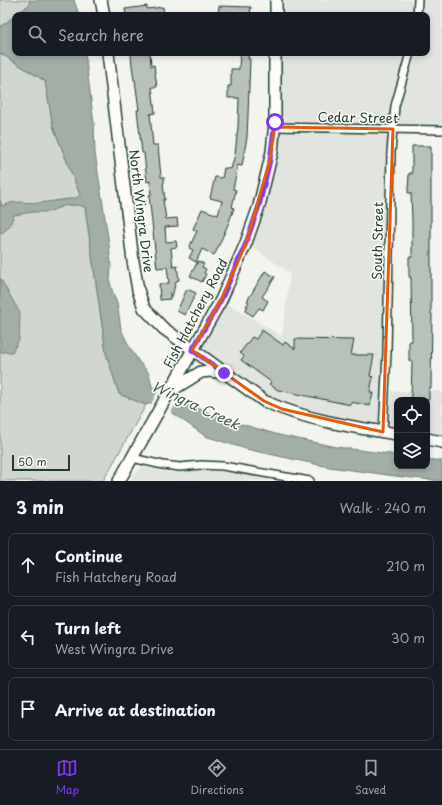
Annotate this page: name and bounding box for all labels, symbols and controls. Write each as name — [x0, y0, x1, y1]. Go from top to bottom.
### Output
search box — [12, 12, 430, 56]
icon: search — [26, 23, 48, 45]
text: Search here — [58, 23, 144, 46]
street label: Cedar Street — [318, 107, 398, 127]
route start — [266, 113, 284, 131]
street label: North Wingra Drive — [125, 148, 159, 274]
street label: South Street — [367, 202, 387, 280]
street label: Fish Hatchery Road — [158, 255, 232, 371]
route end — [215, 364, 233, 382]
water label: Wingra Creek — [148, 375, 244, 435]
map controls — [394, 397, 430, 469]
button: locate — [394, 397, 430, 433]
button: layers — [394, 433, 430, 469]
scale bar — [12, 453, 70, 472]
text: 50 m — [18, 453, 47, 470]
text: 3 min — [16, 494, 64, 520]
text: Walk · 240 m — [340, 498, 426, 517]
text: Continue — [55, 544, 123, 567]
icon: ahead — [17, 554, 39, 576]
text: 210 m — [386, 556, 425, 575]
text: Fish Hatchery Road — [55, 567, 177, 586]
text: Turn left — [55, 616, 121, 639]
icon: left — [17, 626, 39, 648]
text: 30 m — [391, 628, 425, 647]
text: West Wingra Drive — [55, 639, 174, 658]
icon: arrive — [17, 698, 39, 720]
text: Arrive at destination — [55, 698, 216, 721]
tab: Map — [56, 757, 79, 798]
tab: Directions — [190, 757, 244, 798]
tab: Saved — [355, 757, 386, 798]

